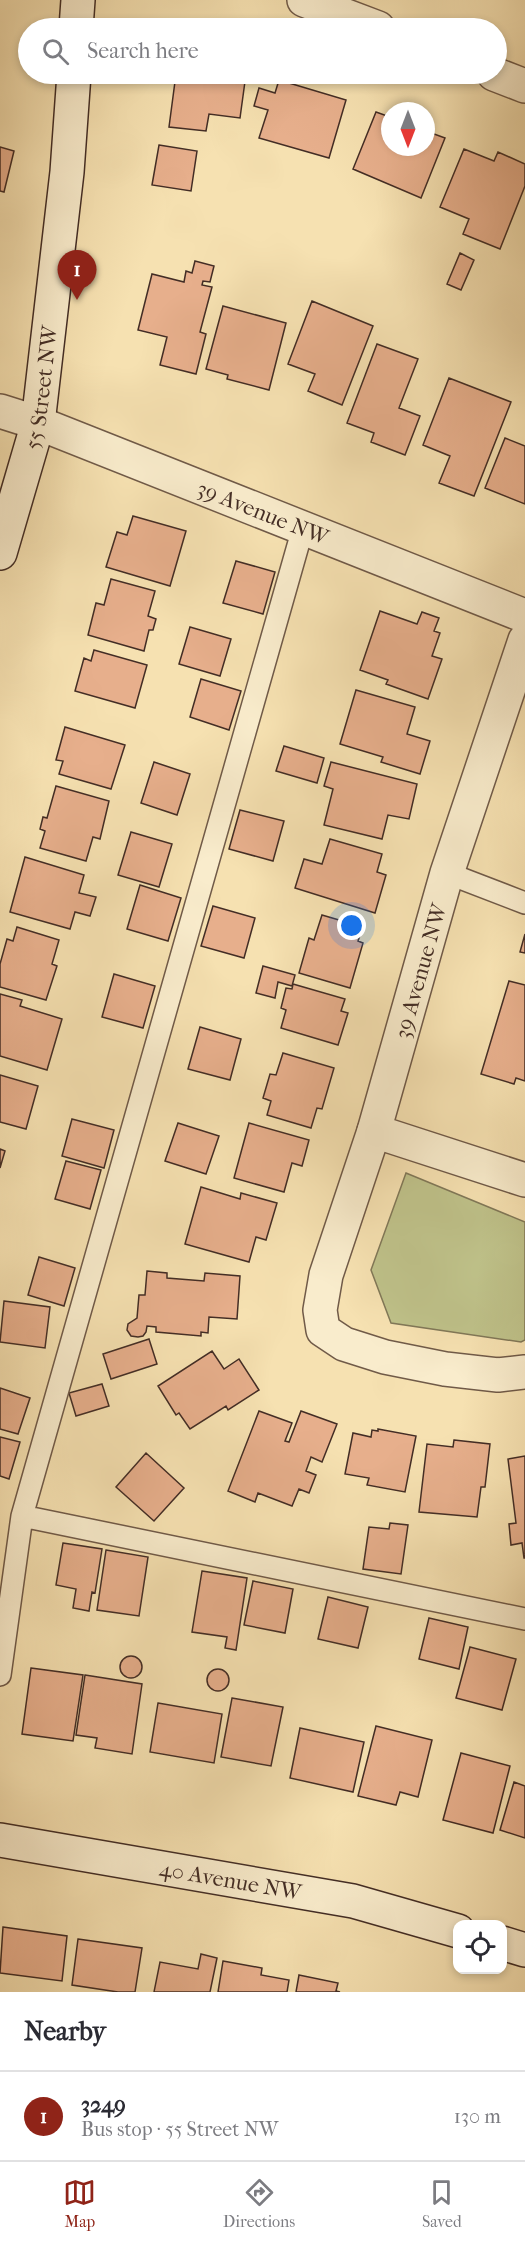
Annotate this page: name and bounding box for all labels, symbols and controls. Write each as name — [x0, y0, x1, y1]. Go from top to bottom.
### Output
search box — [18, 18, 507, 84]
icon: search — [39, 35, 72, 68]
text: Search here — [87, 38, 199, 64]
north arrow — [381, 102, 435, 156]
pin: 1 — [58, 250, 97, 300]
street label: 55 Street NW — [19, 323, 63, 453]
street label: 39 Avenue NW — [193, 475, 334, 551]
street label: 39 Avenue NW — [389, 899, 453, 1042]
your location — [337, 911, 366, 940]
street label: 40 Avenue NW — [157, 1856, 305, 1906]
map controls — [453, 1920, 507, 1974]
button: locate — [453, 1920, 507, 1974]
text: Nearby — [24, 2016, 106, 2047]
text: 3249 — [81, 2092, 126, 2118]
text: 1 — [40, 2105, 47, 2128]
text: 130 m — [454, 2105, 501, 2128]
text: Bus stop · 55 Street NW — [81, 2118, 278, 2141]
tab: Map — [63, 2176, 96, 2231]
tab: Directions — [223, 2176, 295, 2231]
tab: Saved — [422, 2176, 462, 2231]

